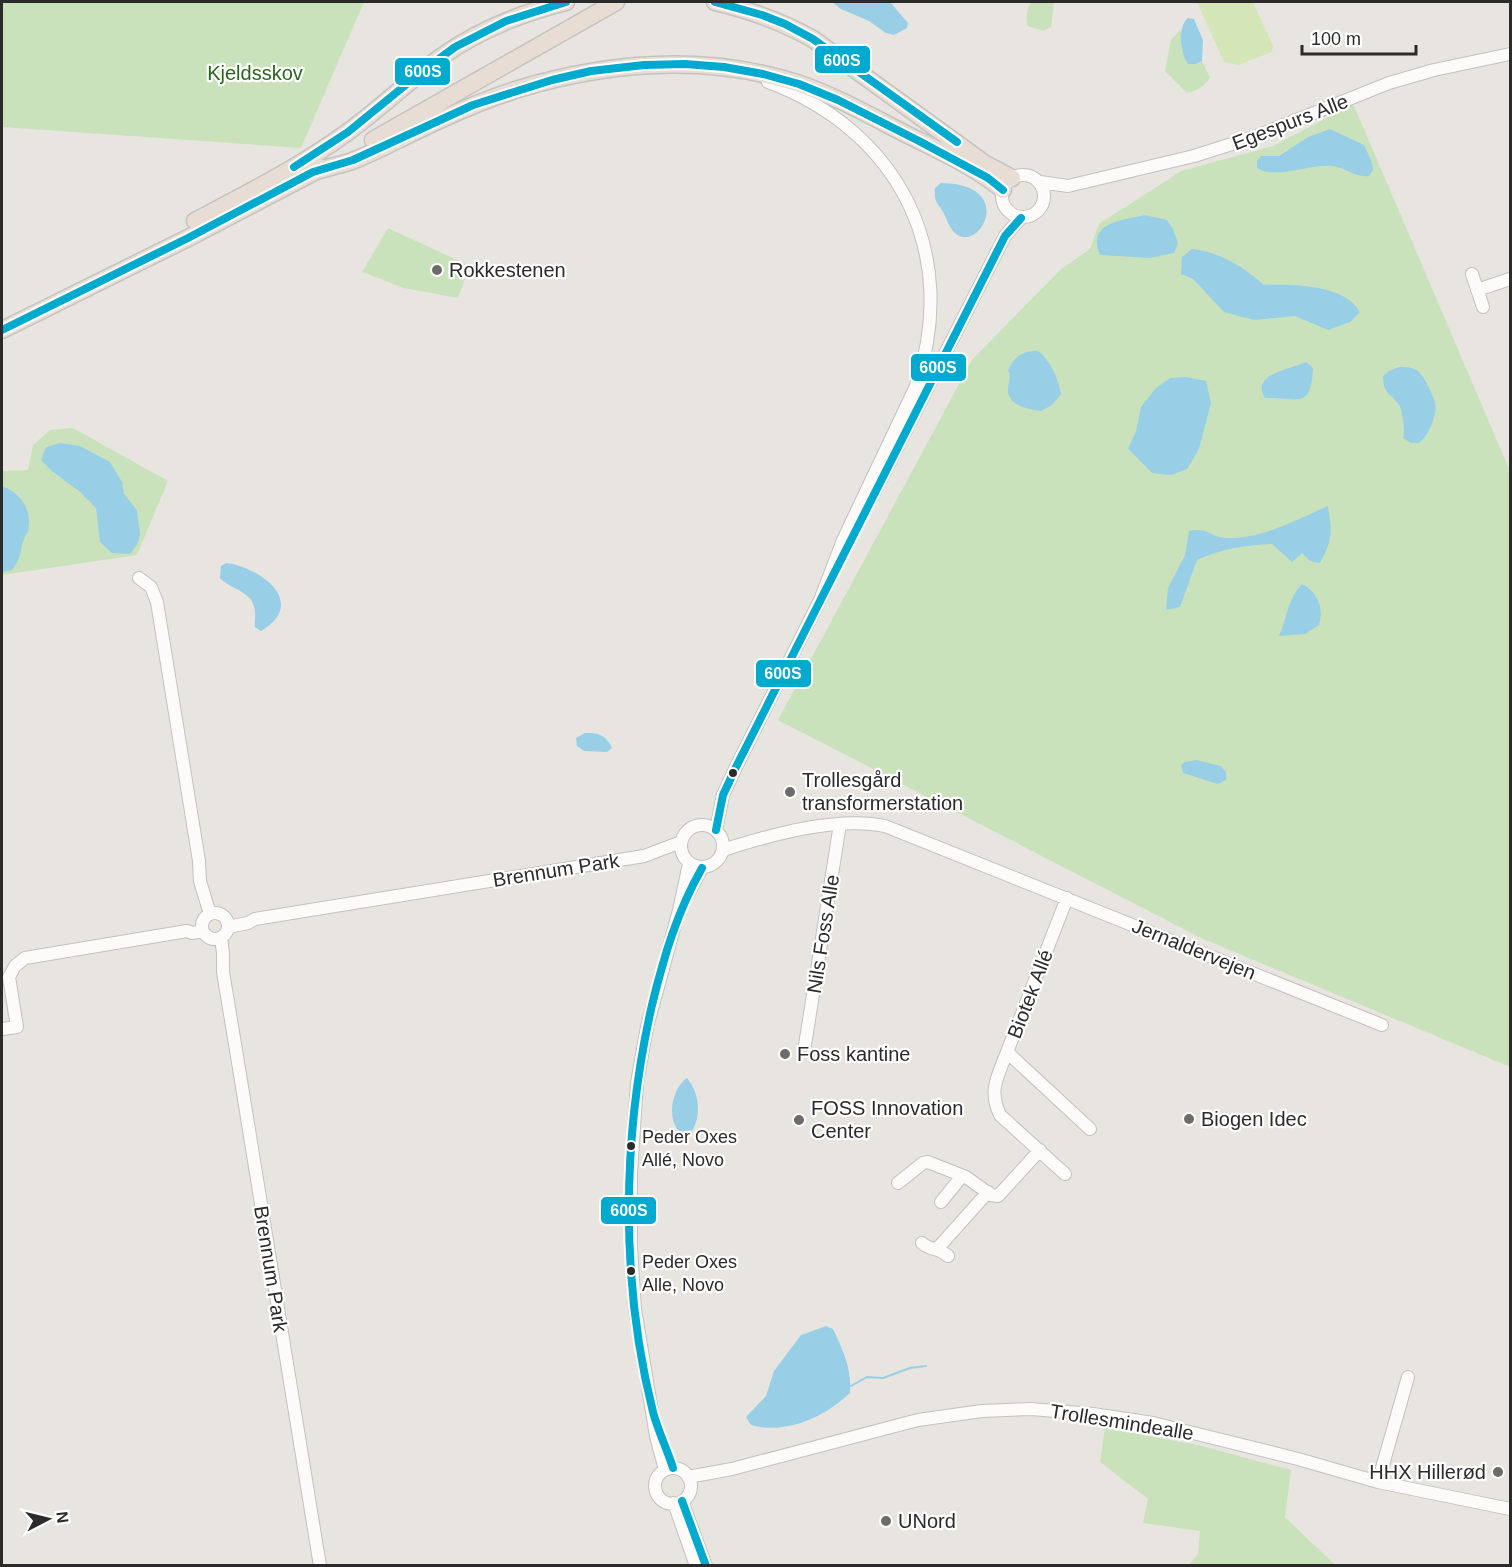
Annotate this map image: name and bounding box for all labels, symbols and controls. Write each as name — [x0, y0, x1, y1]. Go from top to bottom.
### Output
scale bar — [1302, 18, 1416, 56]
text: 100 m — [1311, 29, 1361, 49]
line badge: 600S — [814, 45, 871, 74]
text: 600S — [823, 52, 861, 69]
line badge: 600S — [394, 57, 451, 86]
park label: Kjeldsskov — [207, 62, 303, 84]
text: 600S — [404, 63, 442, 80]
street label: Egespurs Alle — [1229, 90, 1351, 154]
place label: Rokkestenen — [449, 259, 566, 281]
marker: Rokkestenen — [430, 263, 444, 277]
line badge: 600S — [910, 353, 967, 382]
text: 600S — [919, 359, 957, 376]
line badge: 600S — [755, 659, 812, 688]
text: 600S — [764, 665, 802, 682]
unlabelled marker — [727, 767, 739, 779]
place label: Trollesgård transformerstation — [802, 769, 963, 814]
marker: Trollesgård transformerstation — [783, 785, 797, 799]
street label: Brennum Park — [491, 849, 622, 891]
street label: Nils Foss Alle — [803, 873, 843, 995]
street label: Jernaldervejen — [1129, 914, 1259, 984]
street label: Biotek Allé — [1003, 946, 1057, 1042]
place label: Foss kantine — [797, 1043, 910, 1065]
marker: Foss kantine — [778, 1047, 792, 1061]
place label: FOSS Innovation Center — [811, 1097, 963, 1142]
place label: Biogen Idec — [1201, 1108, 1307, 1130]
marker: Biogen Idec — [1182, 1112, 1196, 1126]
marker: FOSS Innovation Center — [792, 1113, 806, 1127]
place label: Peder Oxes Allé, Novo — [642, 1127, 737, 1170]
marker: Peder Oxes Allé, Novo — [625, 1140, 637, 1152]
line badge: 600S — [600, 1196, 657, 1225]
text: 600S — [610, 1202, 648, 1219]
street label: Brennum Park — [250, 1204, 292, 1335]
place label: Peder Oxes Alle, Novo — [642, 1252, 737, 1295]
marker: Peder Oxes Alle, Novo — [625, 1265, 637, 1277]
street label: Trollesmindealle — [1049, 1400, 1195, 1444]
place label: HHX Hillerød — [1369, 1461, 1486, 1483]
marker: HHX Hillerød — [1491, 1465, 1505, 1479]
north arrow — [18, 1489, 78, 1549]
text: N — [53, 1510, 72, 1524]
place label: UNord — [898, 1510, 956, 1532]
marker: UNord — [879, 1514, 893, 1528]

